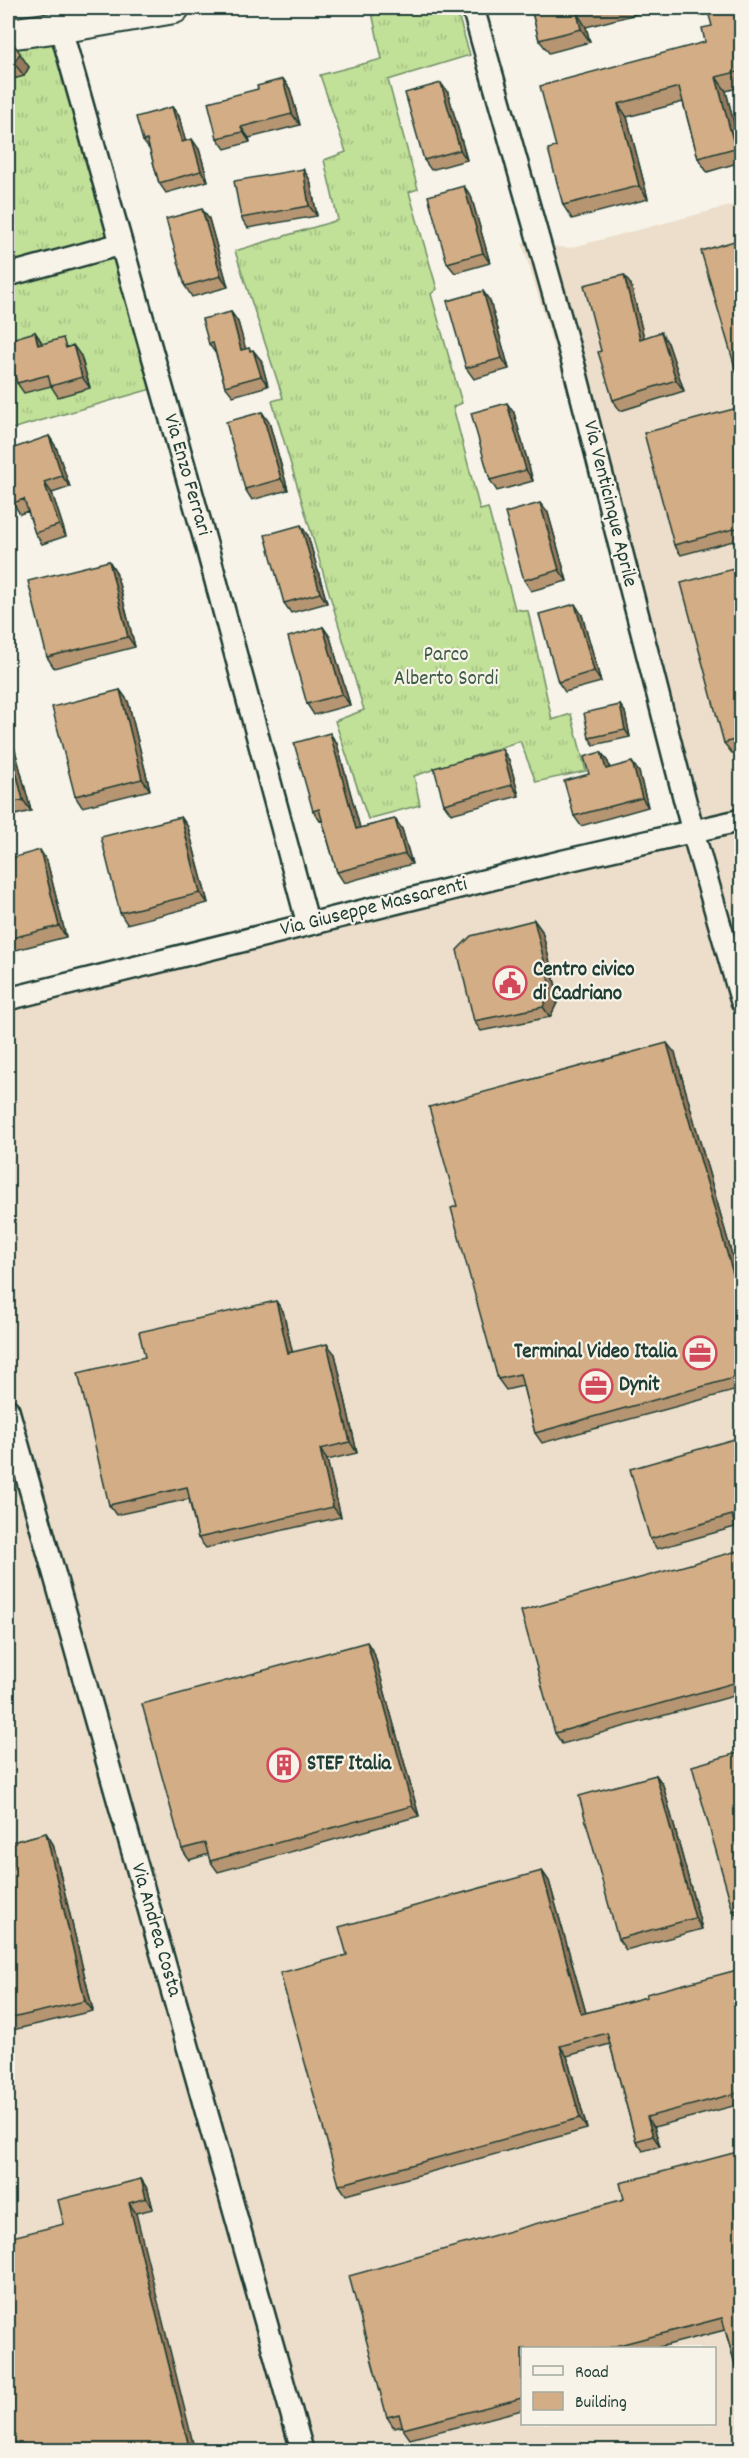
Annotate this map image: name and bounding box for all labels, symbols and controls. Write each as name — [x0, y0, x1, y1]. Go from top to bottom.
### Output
street label: Via Enzo Ferrari — [154, 410, 218, 540]
street label: Via Venticinque Aprile — [574, 418, 644, 590]
park label: Parco Alberto Sordi — [394, 641, 498, 695]
street label: Via Giuseppe Massarenti — [277, 870, 471, 946]
place label: Centro civico di Cadriano — [533, 956, 635, 1010]
public building icon: Centro civico di Cadriano — [492, 965, 528, 1001]
office icon: Terminal Video Italia — [682, 1335, 718, 1371]
place label: Terminal Video Italia — [514, 1338, 678, 1368]
office icon: Dynit — [578, 1368, 614, 1404]
place label: Dynit — [619, 1371, 660, 1401]
building icon: STEF Italia — [266, 1747, 302, 1783]
place label: STEF Italia — [307, 1750, 392, 1780]
street label: Via Andrea Costa — [122, 1860, 189, 2001]
legend — [521, 2347, 716, 2425]
text: Road — [575, 2361, 609, 2386]
text: Building — [575, 2391, 627, 2416]

